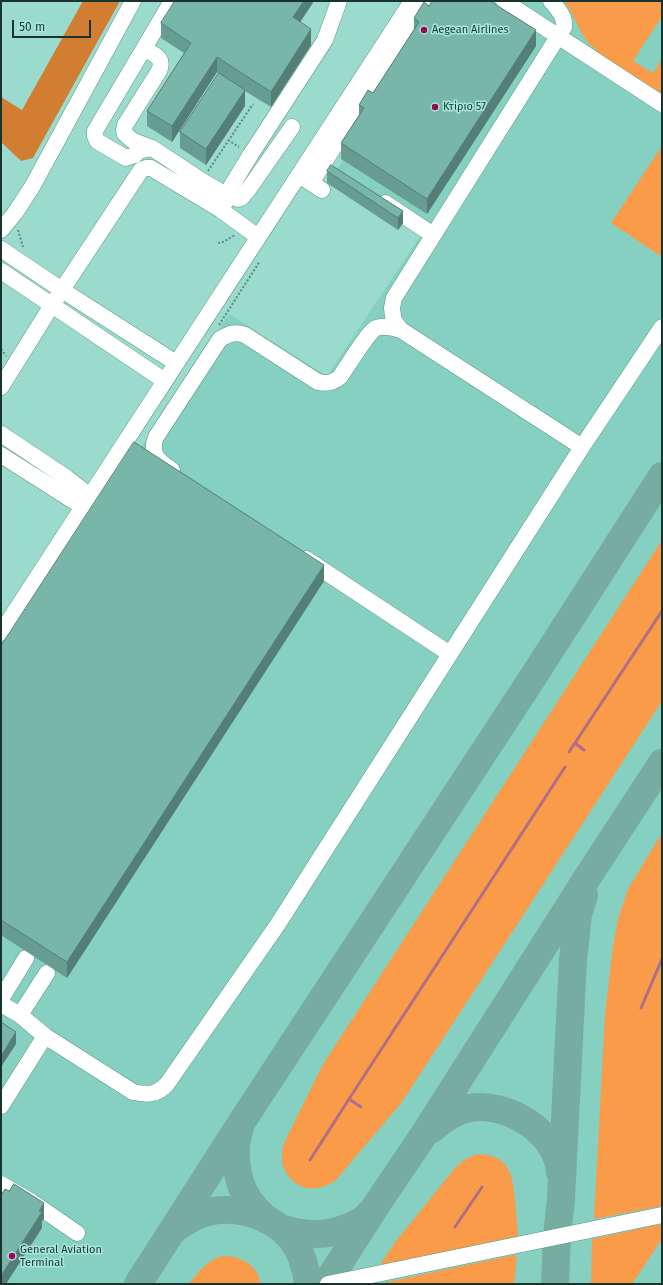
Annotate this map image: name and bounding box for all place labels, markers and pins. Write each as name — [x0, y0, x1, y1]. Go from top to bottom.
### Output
place label: Aegean Airlines — [432, 23, 509, 37]
marker: Aegean Airlines — [419, 25, 429, 35]
place label: Κτίριο 57 — [443, 100, 486, 114]
marker: Κτίριο 57 — [430, 102, 440, 112]
place label: General Aviation Terminal — [20, 1243, 102, 1269]
marker: General Aviation Terminal — [7, 1251, 17, 1261]

